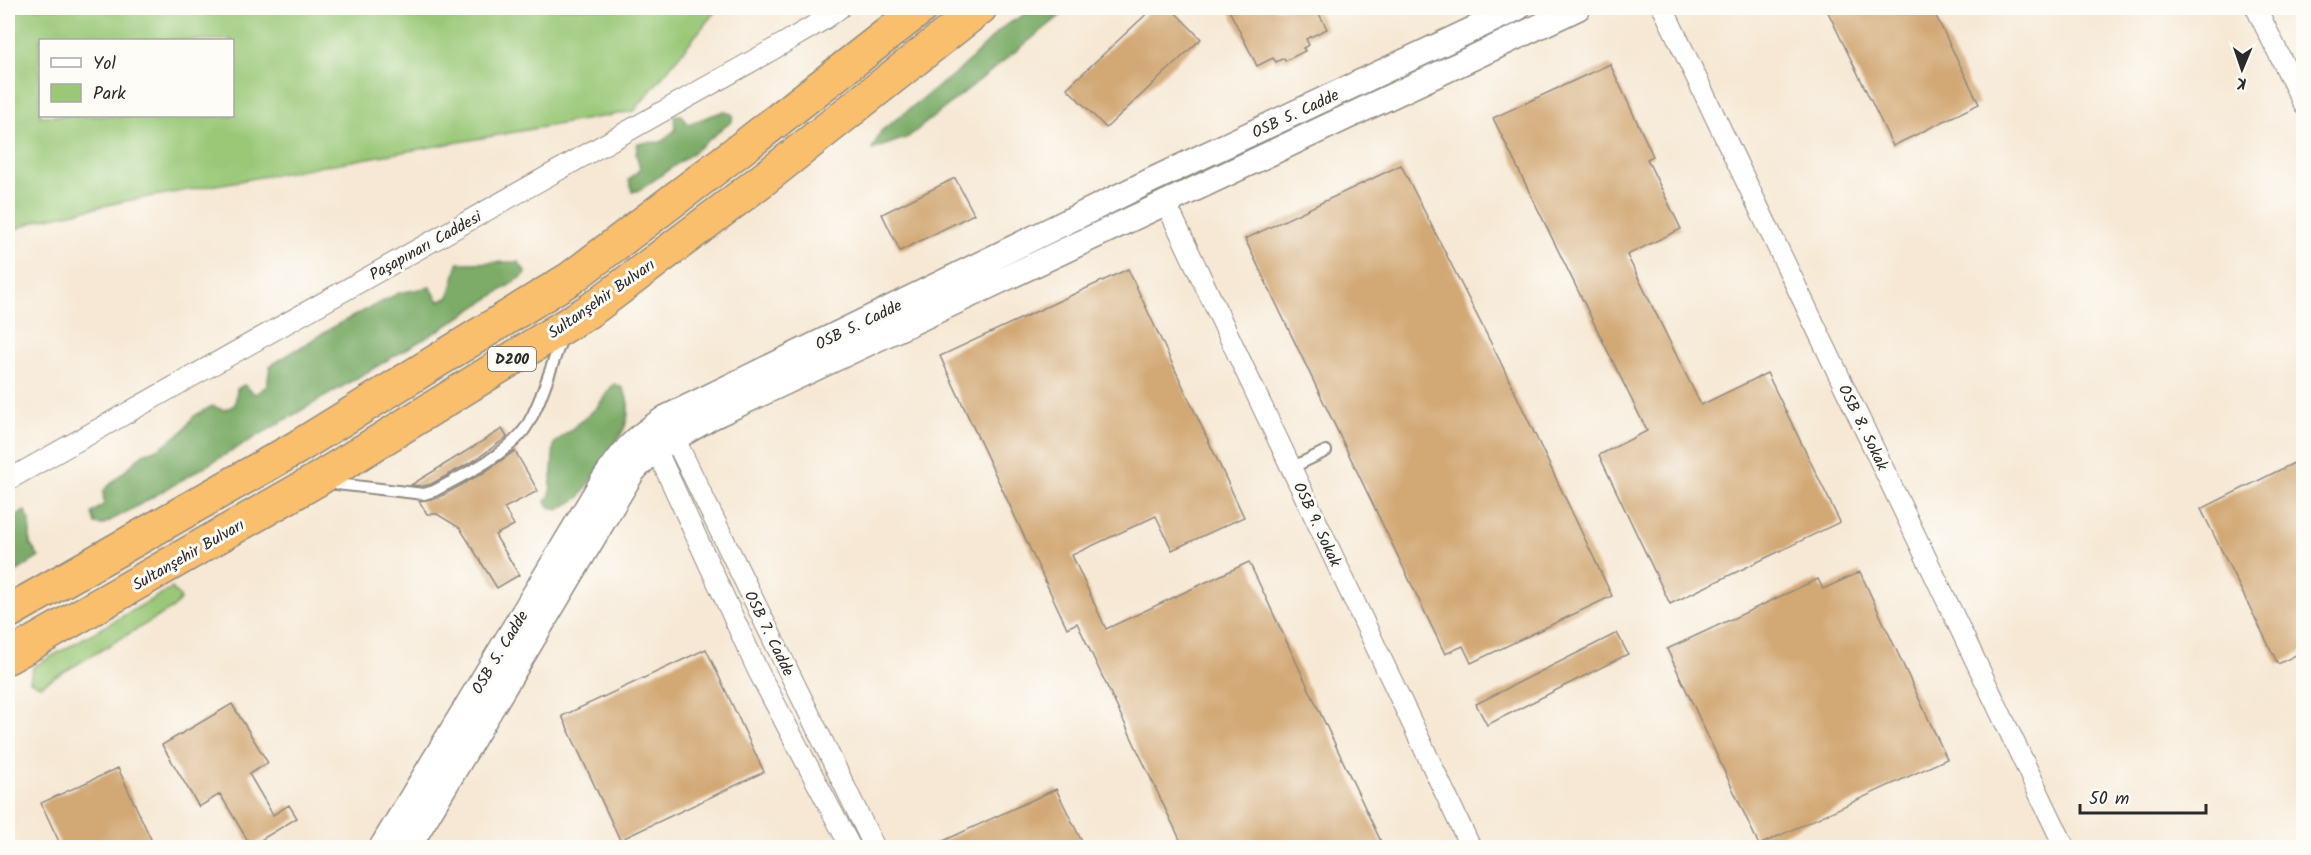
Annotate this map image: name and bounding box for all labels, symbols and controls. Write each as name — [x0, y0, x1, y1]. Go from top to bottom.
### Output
legend — [39, 39, 234, 117]
north arrow — [2212, 39, 2272, 99]
text: Yol — [93, 50, 117, 79]
text: K — [2236, 70, 2247, 95]
text: Park — [93, 80, 126, 109]
street label: OSB 5. Cadde — [1248, 83, 1343, 146]
street label: Paşapınarı Caddesi — [365, 204, 488, 288]
street label: Sultanşehir Bulvarı — [543, 253, 661, 346]
street label: OSB 5. Cadde — [811, 294, 906, 357]
road number: D200 — [488, 347, 536, 371]
street label: OSB 8. Sokak — [1831, 380, 1894, 475]
street label: OSB 9. Sokak — [1286, 478, 1347, 572]
street label: Sultanşehir Bulvarı — [128, 513, 250, 598]
street label: OSB 7. Cadde — [737, 586, 800, 681]
street label: OSB 5. Cadde — [465, 606, 535, 699]
scale bar — [2080, 777, 2206, 815]
text: 50 m — [2089, 785, 2129, 814]

